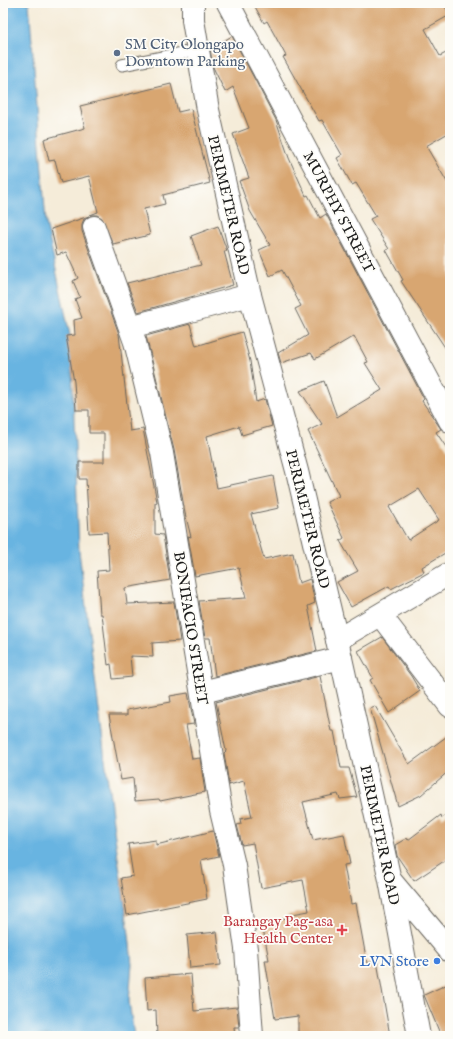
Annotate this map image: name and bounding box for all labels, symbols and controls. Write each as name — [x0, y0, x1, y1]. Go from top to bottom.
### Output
place label: SM City Olongapo Downtown Parking — [125, 35, 246, 71]
marker: SM City Olongapo Downtown Parking — [112, 48, 122, 58]
street label: PERIMETER ROAD — [203, 133, 254, 277]
street label: MURPHY STREET — [299, 148, 379, 276]
street label: PERIMETER ROAD — [281, 448, 334, 591]
street label: BONIFACIO STREET — [169, 550, 212, 706]
street label: PERIMETER ROAD — [355, 763, 404, 907]
place label: Barangay Pag-asa Health Center — [223, 912, 334, 948]
marker: Barangay Pag-asa Health Center — [336, 924, 348, 936]
place label: LVN Store — [359, 952, 429, 971]
marker: LVN Store — [432, 956, 442, 966]

